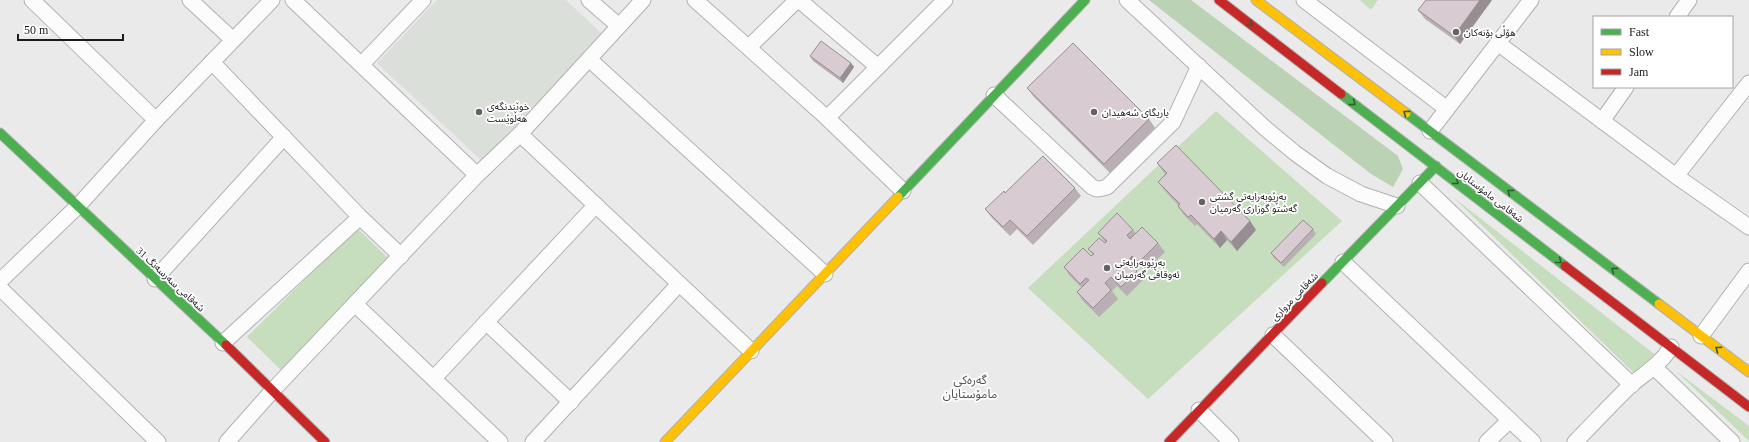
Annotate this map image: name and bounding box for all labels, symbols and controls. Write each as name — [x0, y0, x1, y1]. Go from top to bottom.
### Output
scale bar — [18, 16, 123, 42]
legend — [1593, 16, 1733, 88]
one-way arrow — [1245, 19, 1252, 26]
text: 50 m — [24, 23, 49, 37]
place label: هۆڵی بۆنەکان — [1464, 25, 1516, 39]
text: Fast — [1629, 25, 1650, 39]
marker: هۆڵی بۆنەکان — [1451, 27, 1461, 37]
text: Slow — [1629, 45, 1654, 59]
text: Jam — [1629, 65, 1649, 79]
one-way arrow — [1349, 98, 1356, 105]
place label: خوێندنگەی هەڵوێست — [487, 101, 530, 125]
marker: خوێندنگەی هەڵوێست — [474, 107, 484, 117]
marker: یاریگای شەهیدان — [1089, 107, 1099, 117]
place label: یاریگای شەهیدان — [1102, 107, 1169, 119]
one-way arrow — [1404, 111, 1411, 118]
street label: شەقامی مامۆستایان — [1455, 166, 1526, 225]
one-way arrow — [1452, 177, 1459, 184]
one-way arrow — [1508, 190, 1515, 197]
place label: بەڕێوبەرایەتی گشتی گەشتو گوزاری گەرمیان — [1210, 191, 1298, 215]
marker: بەڕێوبەرایەتی گشتی گەشتو گوزاری گەرمیان — [1197, 197, 1207, 207]
street label: شەقامی سەرسەنگ 31 — [134, 245, 207, 315]
place label: بەڕێوبەرایەتی ئەوقافی گەرمیان — [1115, 257, 1180, 281]
one-way arrow — [1555, 257, 1562, 264]
marker: بەڕێوبەرایەتی ئەوقافی گەرمیان — [1102, 263, 1112, 273]
one-way arrow — [1611, 268, 1618, 275]
street label: شەقامی مرواری — [1269, 270, 1321, 323]
one-way arrow — [1715, 346, 1722, 353]
district label: گەرەکی مامۆستایان — [943, 373, 997, 401]

